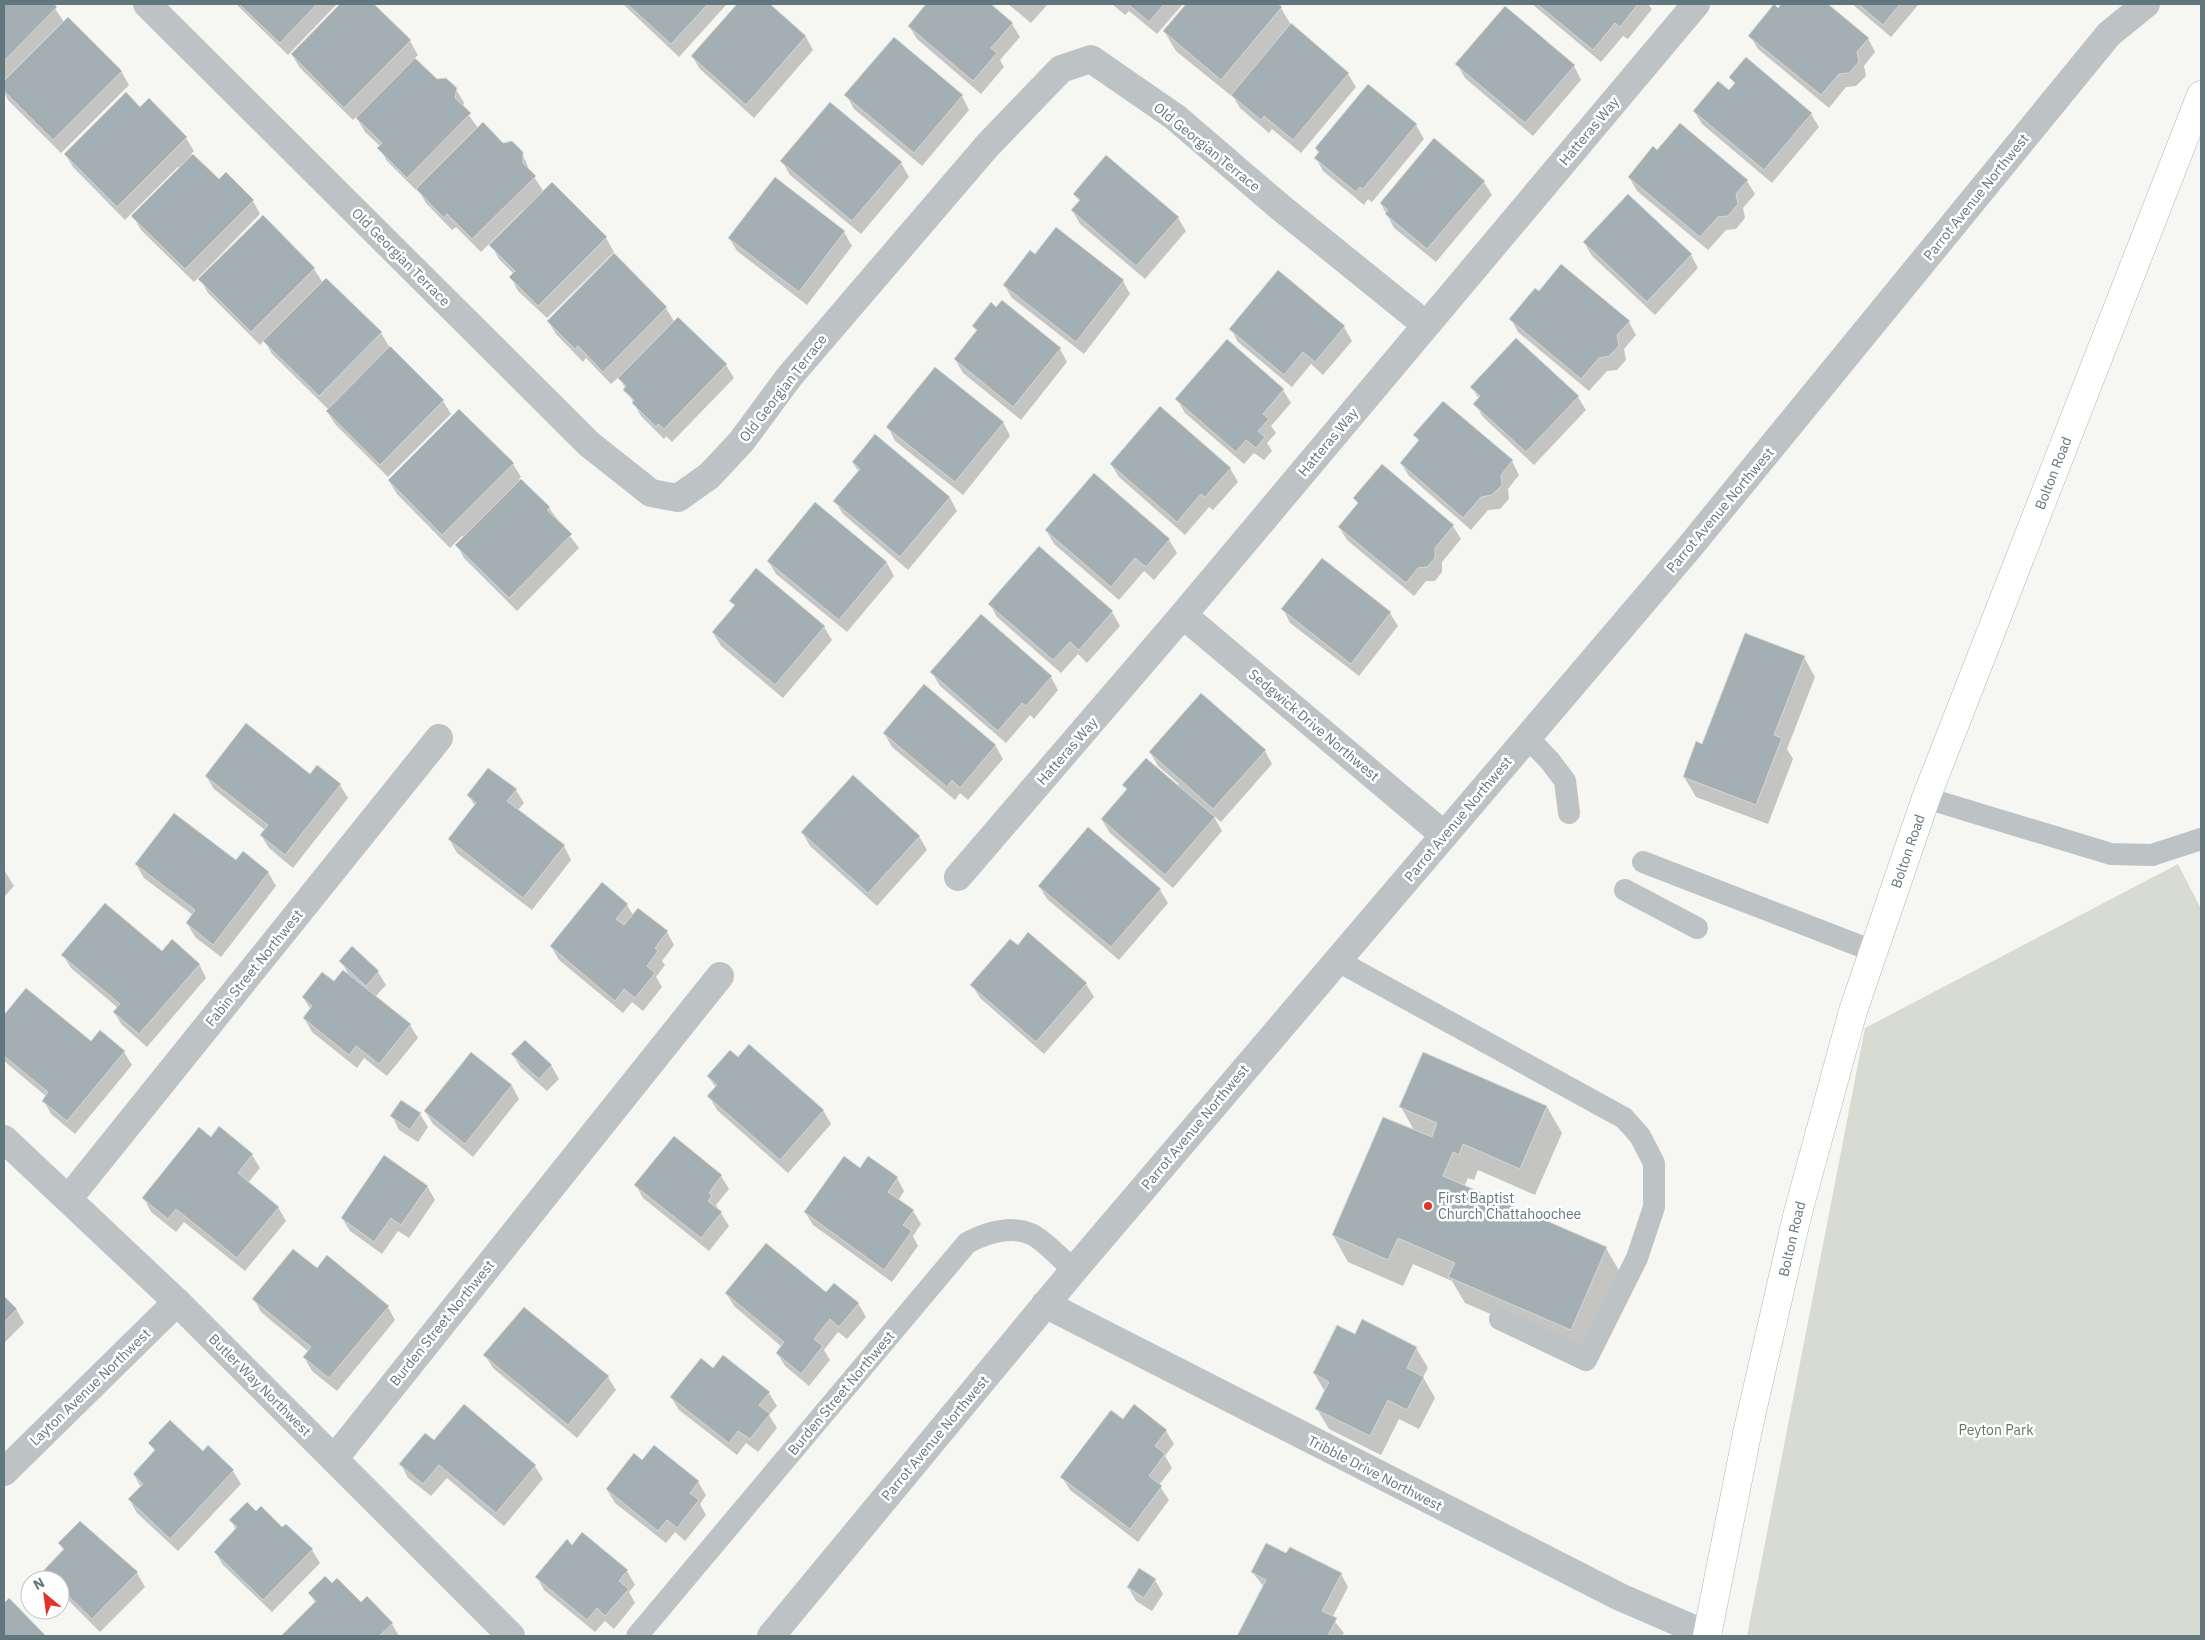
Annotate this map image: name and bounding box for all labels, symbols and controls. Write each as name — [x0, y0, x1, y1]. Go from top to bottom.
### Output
street label: Hatteras Way — [1555, 93, 1623, 169]
street label: Old Georgian Terrace — [1150, 98, 1264, 196]
street label: Parrot Avenue Northwest — [1919, 130, 2033, 264]
street label: Old Georgian Terrace — [348, 204, 454, 310]
street label: Old Georgian Terrace — [735, 330, 831, 446]
street label: Hatteras Way — [1294, 404, 1362, 480]
street label: Bolton Road — [2031, 434, 2075, 512]
street label: Parrot Avenue Northwest — [1662, 444, 1778, 576]
street label: Sedgwick Drive Northwest — [1245, 665, 1383, 785]
street label: Hatteras Way — [1033, 713, 1101, 789]
street label: Parrot Avenue Northwest — [1400, 753, 1516, 885]
street label: Bolton Road — [1887, 812, 1929, 891]
street label: Fabin Street Northwest — [201, 906, 307, 1030]
street label: Parrot Avenue Northwest — [1137, 1061, 1253, 1193]
place label: First Baptist Church Chattahoochee — [1438, 1189, 1582, 1223]
street label: Bolton Road — [1774, 1199, 1810, 1278]
marker: First Baptist Church Chattahoochee — [1422, 1200, 1434, 1212]
street label: Burden Street Northwest — [386, 1256, 498, 1390]
street label: Layton Avenue Northwest — [26, 1325, 154, 1449]
street label: Burden Street Northwest — [784, 1327, 898, 1459]
street label: Butler Way Northwest — [205, 1330, 315, 1440]
street label: Parrot Avenue Northwest — [877, 1372, 993, 1504]
park label: Peyton Park — [1958, 1421, 2034, 1439]
street label: Tribble Drive Northwest — [1305, 1431, 1445, 1515]
north arrow — [20, 1570, 70, 1620]
text: N — [30, 1573, 47, 1594]

